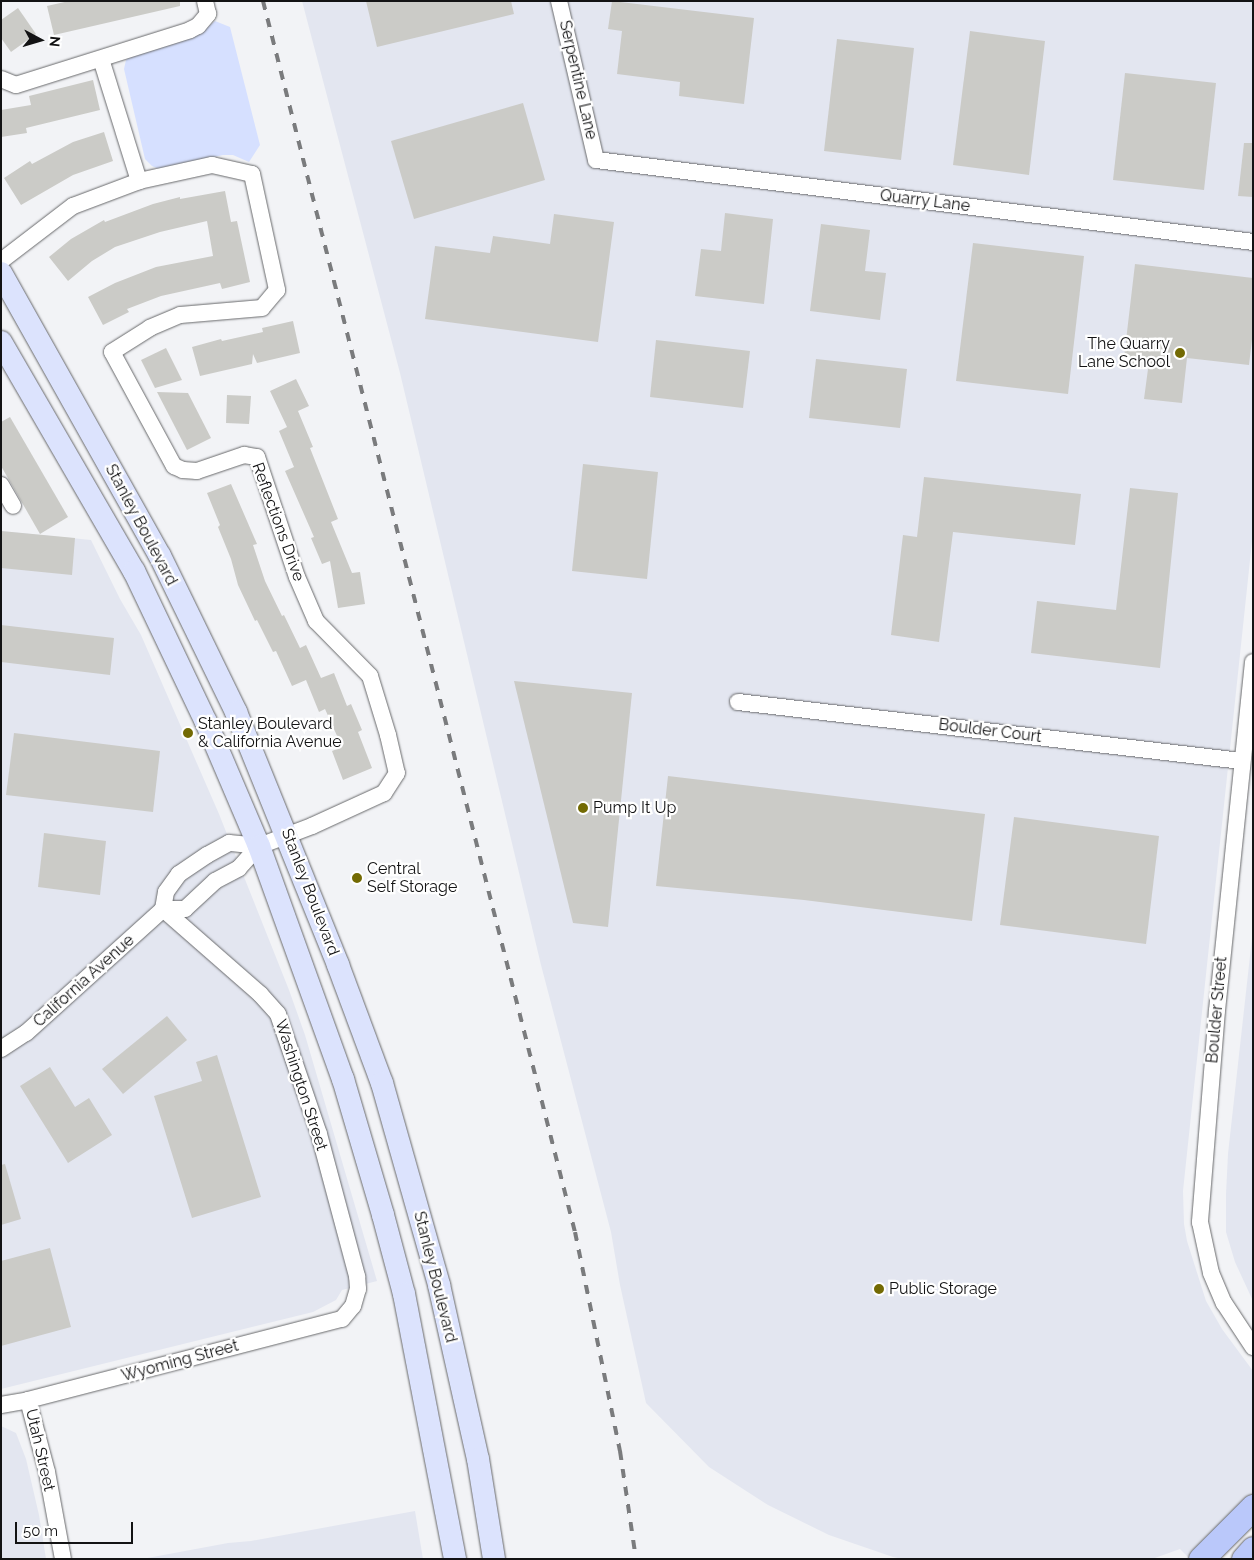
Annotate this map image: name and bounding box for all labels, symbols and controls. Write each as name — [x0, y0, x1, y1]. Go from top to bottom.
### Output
north arrow — [15, 15, 65, 65]
street label: Serpentine Lane — [555, 19, 601, 141]
text: N — [46, 35, 63, 48]
street label: Quarry Lane — [879, 186, 971, 216]
place label: The Quarry Lane School — [1078, 334, 1170, 372]
marker: The Quarry Lane School — [1174, 347, 1186, 359]
street label: Reflections Drive — [248, 460, 308, 584]
street label: Stanley Boulevard — [101, 461, 181, 589]
place label: Stanley Boulevard & California Avenue — [198, 714, 342, 752]
street label: Boulder Court — [937, 715, 1043, 747]
marker: Stanley Boulevard & California Avenue — [182, 727, 194, 739]
place label: Pump It Up — [593, 798, 676, 818]
marker: Pump It Up — [577, 802, 589, 814]
street label: Stanley Boulevard — [277, 826, 343, 958]
place label: Central Self Storage — [367, 859, 458, 897]
marker: Central Self Storage — [351, 872, 363, 884]
street label: California Avenue — [29, 931, 139, 1031]
street label: Boulder Street — [1203, 956, 1231, 1064]
street label: Washington Street — [271, 1017, 331, 1153]
street label: Stanley Boulevard — [409, 1209, 461, 1345]
place label: Public Storage — [889, 1279, 997, 1299]
marker: Public Storage — [873, 1283, 885, 1295]
street label: Wyoming Street — [119, 1336, 241, 1386]
street label: Utah Street — [21, 1407, 59, 1493]
scale bar — [18, 1512, 135, 1544]
text: 50 m — [23, 1522, 58, 1540]

